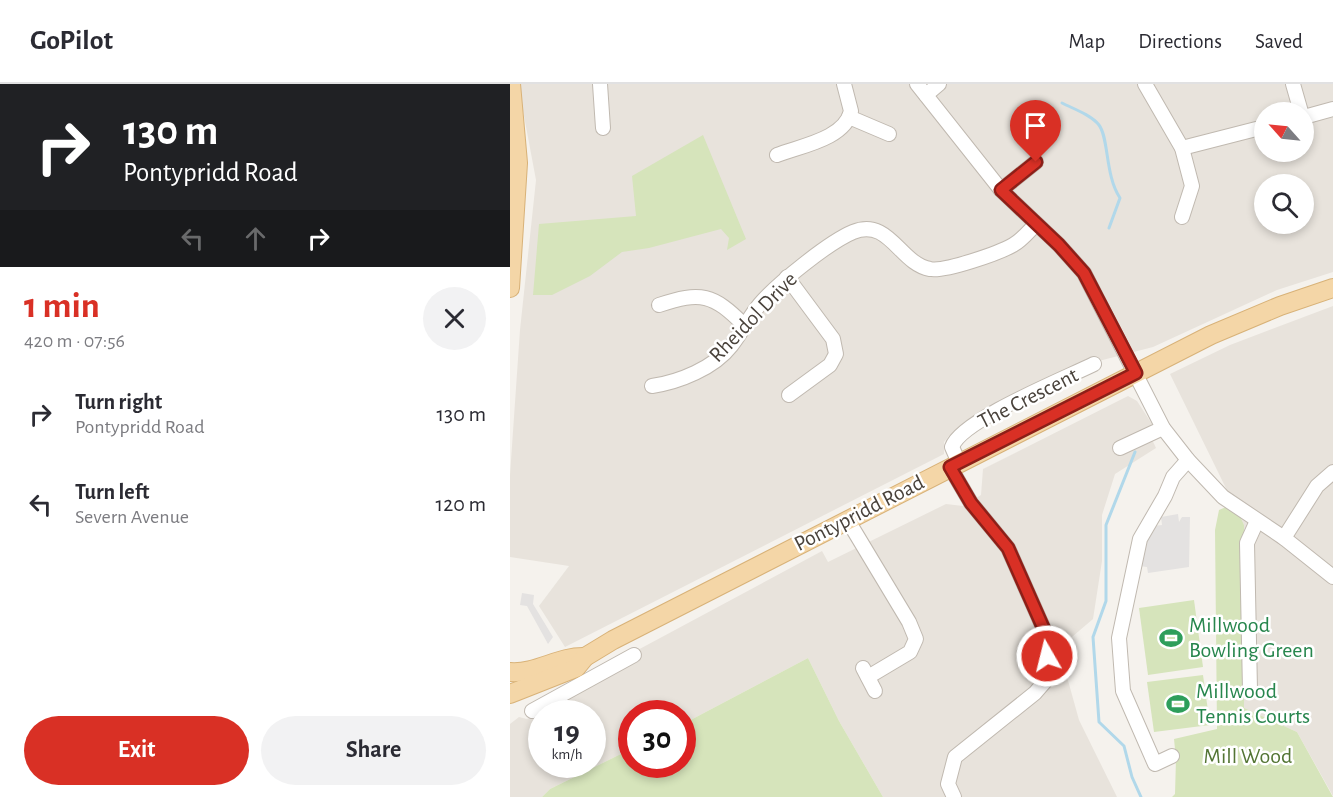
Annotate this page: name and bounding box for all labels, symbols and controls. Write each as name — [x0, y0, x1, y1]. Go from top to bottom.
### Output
text: GoPilot — [30, 27, 113, 55]
text: Map — [1069, 31, 1105, 52]
text: Directions — [1138, 31, 1222, 52]
text: Saved — [1255, 31, 1303, 52]
pin — [1010, 100, 1061, 162]
north arrow — [1254, 102, 1314, 162]
map controls — [1254, 102, 1314, 234]
icon: right — [24, 108, 102, 186]
icon: arrive — [1019, 109, 1052, 142]
text: 130 m — [123, 110, 218, 152]
text: Pontypridd Road — [123, 159, 298, 186]
button: search — [1254, 174, 1314, 234]
icon: left — [176, 222, 209, 255]
icon: ahead — [239, 222, 272, 255]
icon: right — [302, 222, 335, 255]
street label: Rheidol Drive — [705, 268, 801, 366]
button: close — [423, 287, 486, 350]
text: 1 min — [24, 288, 100, 324]
text: 420 m · 07:56 — [24, 331, 125, 351]
street label: The Crescent — [974, 363, 1082, 433]
text: Turn right — [75, 391, 162, 413]
icon: right — [24, 398, 57, 431]
text: 130 m — [437, 403, 486, 425]
text: Pontypridd Road — [75, 417, 205, 437]
street label: Pontypridd Road — [791, 471, 927, 555]
text: Turn left — [75, 481, 149, 503]
icon: left — [24, 488, 57, 521]
text: 120 m — [436, 493, 486, 515]
text: Severn Avenue — [75, 507, 189, 527]
place label: Millwood Bowling Green — [1189, 614, 1314, 661]
position arrow — [1015, 624, 1079, 688]
sports icon: Millwood Bowling Green — [1158, 625, 1184, 651]
place label: Millwood Tennis Courts — [1196, 680, 1310, 727]
sports icon: Millwood Tennis Courts — [1165, 691, 1191, 717]
speed limit sign: 30 — [618, 700, 696, 778]
button: Exit — [24, 716, 249, 785]
button: Share — [261, 716, 486, 785]
text: 19 — [554, 717, 580, 747]
park label: Mill Wood — [1204, 745, 1292, 767]
text: km/h — [552, 747, 582, 762]

